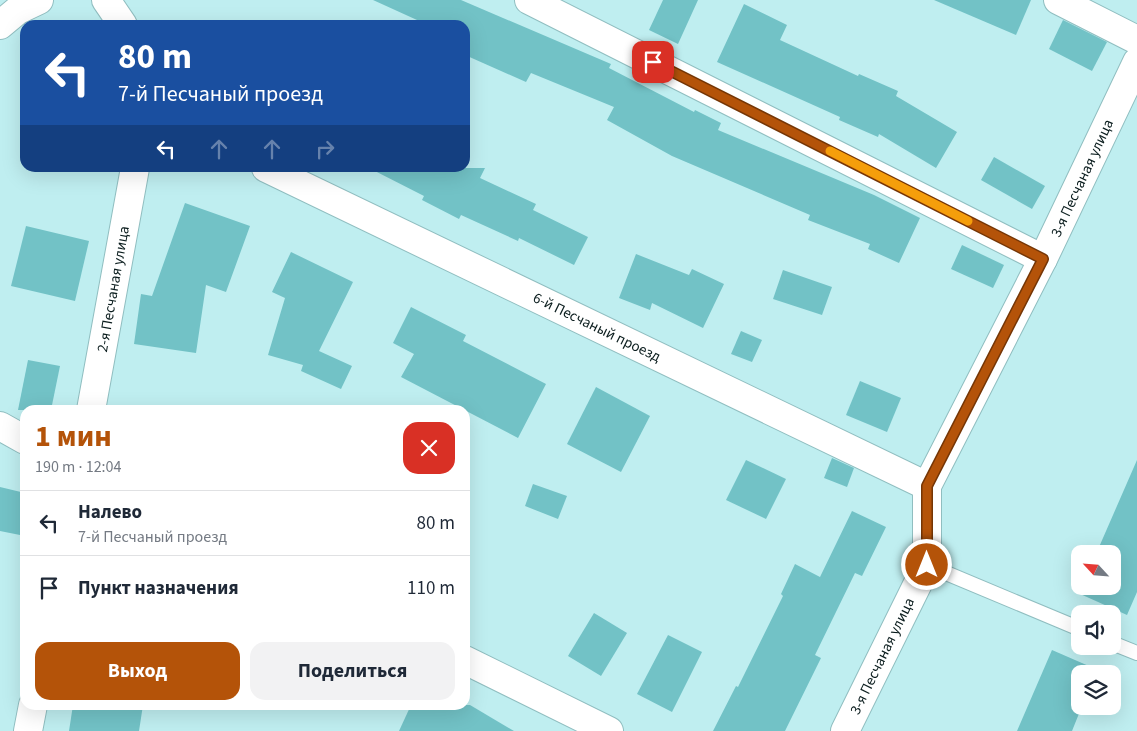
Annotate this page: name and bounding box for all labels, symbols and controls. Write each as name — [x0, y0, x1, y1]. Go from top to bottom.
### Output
text: 80 m — [118, 32, 192, 82]
icon: left — [35, 40, 100, 105]
pin — [632, 41, 674, 83]
icon: arrive — [639, 48, 667, 76]
text: 7-й Песчаный проезд — [118, 78, 323, 110]
street label: 3-я Песчаная улица — [1046, 116, 1119, 241]
icon: left — [152, 135, 180, 163]
icon: ahead — [205, 135, 233, 163]
icon: ahead — [258, 135, 286, 163]
icon: right — [311, 135, 339, 163]
street label: 2-я Песчаная улица — [92, 224, 135, 354]
street label: 6-й Песчаный проезд — [529, 287, 664, 368]
text: 1 мин — [35, 415, 112, 458]
button: close — [403, 422, 455, 474]
text: 190 m · 12:04 — [35, 456, 122, 478]
text: Налево — [78, 499, 142, 526]
icon: left — [35, 509, 63, 537]
text: 80 m — [417, 510, 455, 537]
text: 7-й Песчаный проезд — [78, 526, 227, 548]
position arrow — [900, 538, 952, 590]
north arrow — [1071, 545, 1121, 595]
map controls — [1071, 545, 1121, 715]
icon: arrive — [35, 574, 63, 602]
text: Пункт назначения — [78, 575, 239, 602]
text: 110 m — [407, 575, 455, 602]
street label: 3-я Песчаная улица — [845, 594, 920, 718]
button: sound — [1071, 605, 1121, 655]
button: Выход — [35, 642, 240, 700]
button: Поделиться — [250, 642, 455, 700]
button: layers — [1071, 665, 1121, 715]

